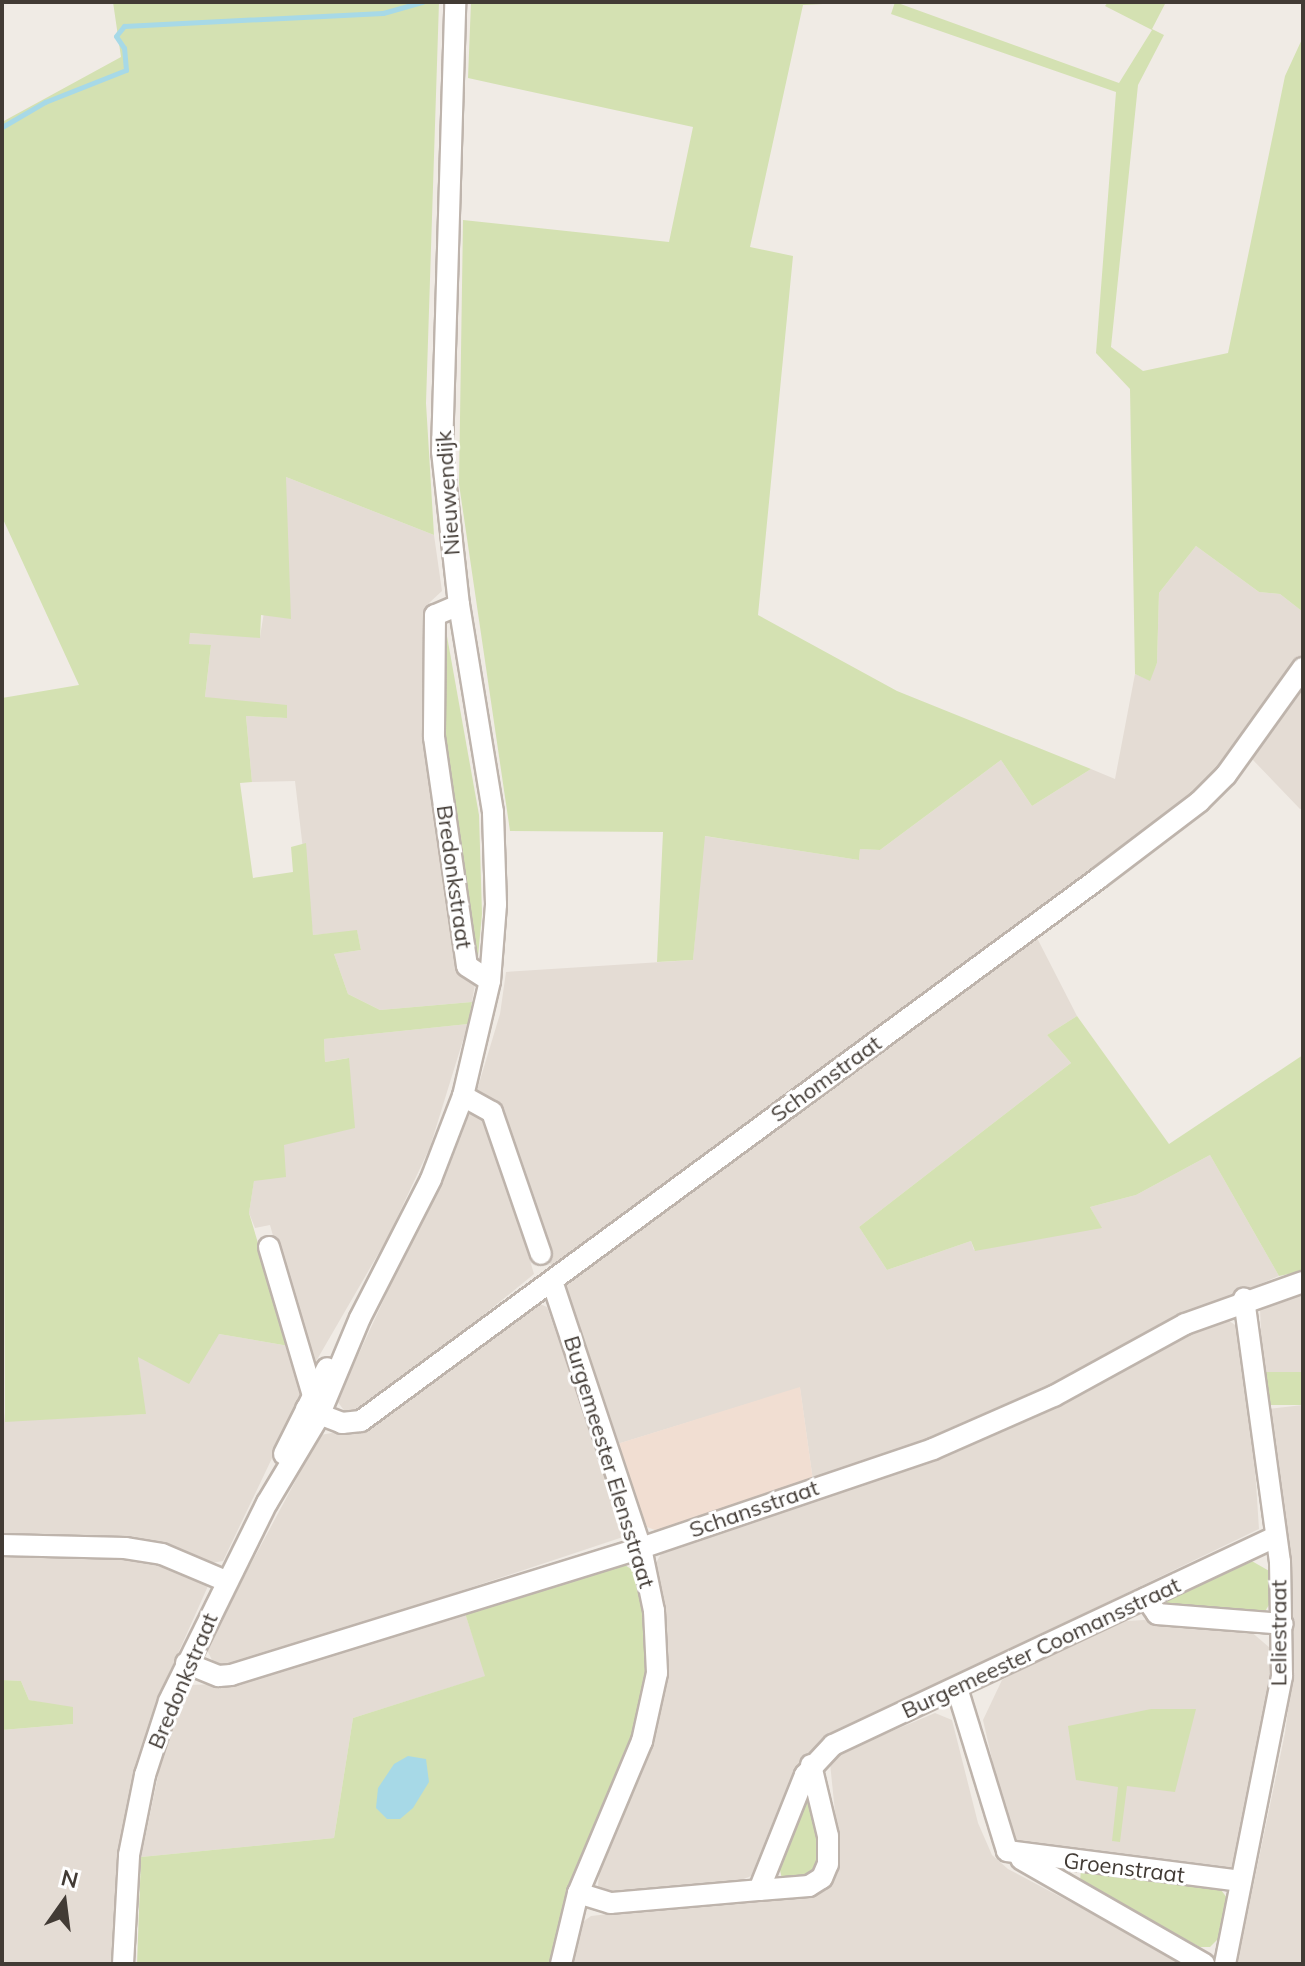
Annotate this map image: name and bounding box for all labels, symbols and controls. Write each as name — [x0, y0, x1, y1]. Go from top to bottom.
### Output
street label: Nieuwendijk — [430, 430, 466, 556]
street label: Bredonkstraat — [431, 803, 477, 951]
street label: Schomstraat — [766, 1030, 886, 1128]
street label: Burgemeester Elensstraat — [558, 1333, 660, 1591]
street label: Schansstraat — [686, 1475, 822, 1543]
street label: Burgemeester Coomansstraat — [898, 1572, 1184, 1724]
street label: Leliestraat — [1266, 1580, 1292, 1686]
street label: Bredonkstraat — [143, 1609, 223, 1753]
street label: Groenstraat — [1062, 1847, 1186, 1889]
north arrow — [24, 1862, 104, 1942]
text: N — [58, 1863, 81, 1894]

